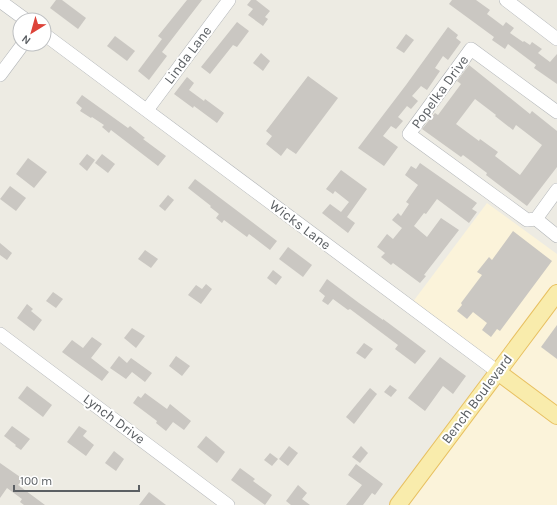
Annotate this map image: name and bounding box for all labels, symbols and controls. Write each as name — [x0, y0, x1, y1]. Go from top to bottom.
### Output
north arrow — [12, 12, 52, 52]
street label: Linda Lane — [161, 23, 215, 87]
text: N — [19, 32, 33, 47]
street label: Popelka Drive — [408, 52, 472, 132]
street label: Wicks Lane — [266, 196, 334, 254]
street label: Bench Boulevard — [438, 351, 516, 447]
street label: Lynch Drive — [80, 390, 148, 448]
scale bar — [14, 467, 139, 493]
text: 100 m — [20, 474, 52, 488]

